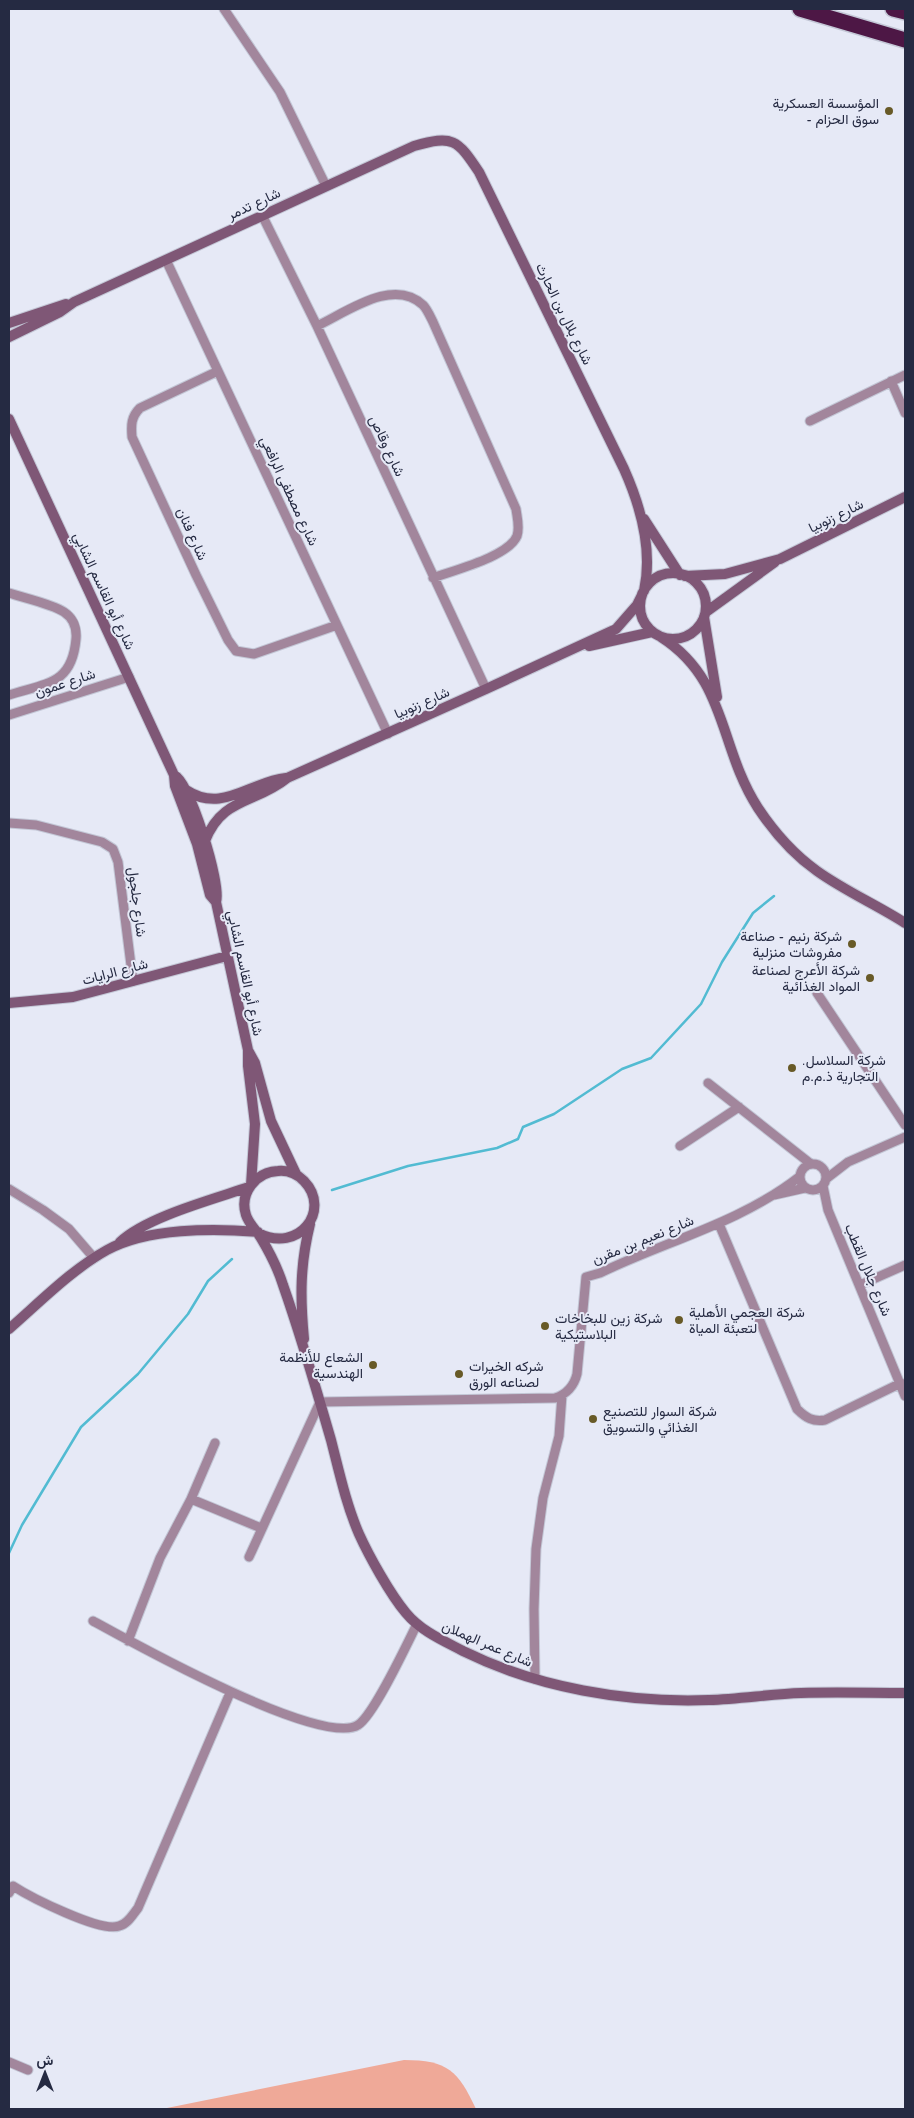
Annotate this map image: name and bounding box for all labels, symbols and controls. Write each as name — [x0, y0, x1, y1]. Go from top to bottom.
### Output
place label: المؤسسة العسكرية - سوق الحزام — [772, 95, 879, 128]
marker: المؤسسة العسكرية - سوق الحزام — [883, 105, 895, 117]
street label: شارع تدمر — [224, 184, 284, 226]
street label: شارع بلال بن الحارث — [530, 260, 596, 369]
street label: شارع وقاص — [364, 413, 409, 480]
street label: شارع مصطفى الرافعي — [253, 434, 322, 550]
street label: شارع زنوبيا — [806, 495, 867, 538]
street label: شارع فنان — [171, 505, 211, 564]
street label: شارع أبو القاسم الشابي — [67, 530, 139, 654]
street label: شارع عمون — [32, 665, 98, 703]
street label: شارع زنوبيا — [392, 683, 453, 725]
street label: شارع جلجول — [122, 866, 150, 938]
street label: شارع أبو القاسم الشابي — [220, 909, 267, 1038]
place label: شركة رنيم - صناعة مفروشات منزلية — [740, 928, 842, 961]
marker: شركة رنيم - صناعة مفروشات منزلية — [846, 938, 858, 950]
street label: شارع الرايات — [80, 955, 150, 991]
place label: شركة الأعرج لصناعة المواد الغذائية — [752, 962, 860, 995]
marker: شركة الأعرج لصناعة المواد الغذائية — [864, 972, 876, 984]
place label: .شركة السلاسل التجارية ذ.م.م — [802, 1052, 886, 1085]
marker: .شركة السلاسل التجارية ذ.م.م — [786, 1062, 798, 1074]
street label: شارع نعيم بن مقرن — [590, 1212, 697, 1270]
street label: شارع جلال القطب — [839, 1221, 895, 1320]
place label: شركة العجمي الأهلية لتعبئة المياة — [689, 1304, 805, 1337]
place label: شركة زين للبخاخات البلاستيكية — [555, 1310, 662, 1343]
marker: شركة العجمي الأهلية لتعبئة المياة — [673, 1314, 685, 1326]
marker: شركة زين للبخاخات البلاستيكية — [539, 1320, 551, 1332]
place label: الشعاع للأنظمة الهندسية — [279, 1349, 363, 1382]
place label: شركه الخيرات لصناعه الورق — [469, 1358, 544, 1391]
marker: الشعاع للأنظمة الهندسية — [367, 1359, 379, 1371]
marker: شركه الخيرات لصناعه الورق — [453, 1368, 465, 1380]
place label: شركة السوار للتصنيع الغذائي والتسويق — [603, 1403, 717, 1439]
marker: شركة السوار للتصنيع الغذائي والتسويق — [587, 1413, 599, 1425]
street label: شارع عمر الهملان — [439, 1617, 535, 1672]
north arrow — [20, 2048, 70, 2098]
text: ش — [37, 2052, 54, 2069]

